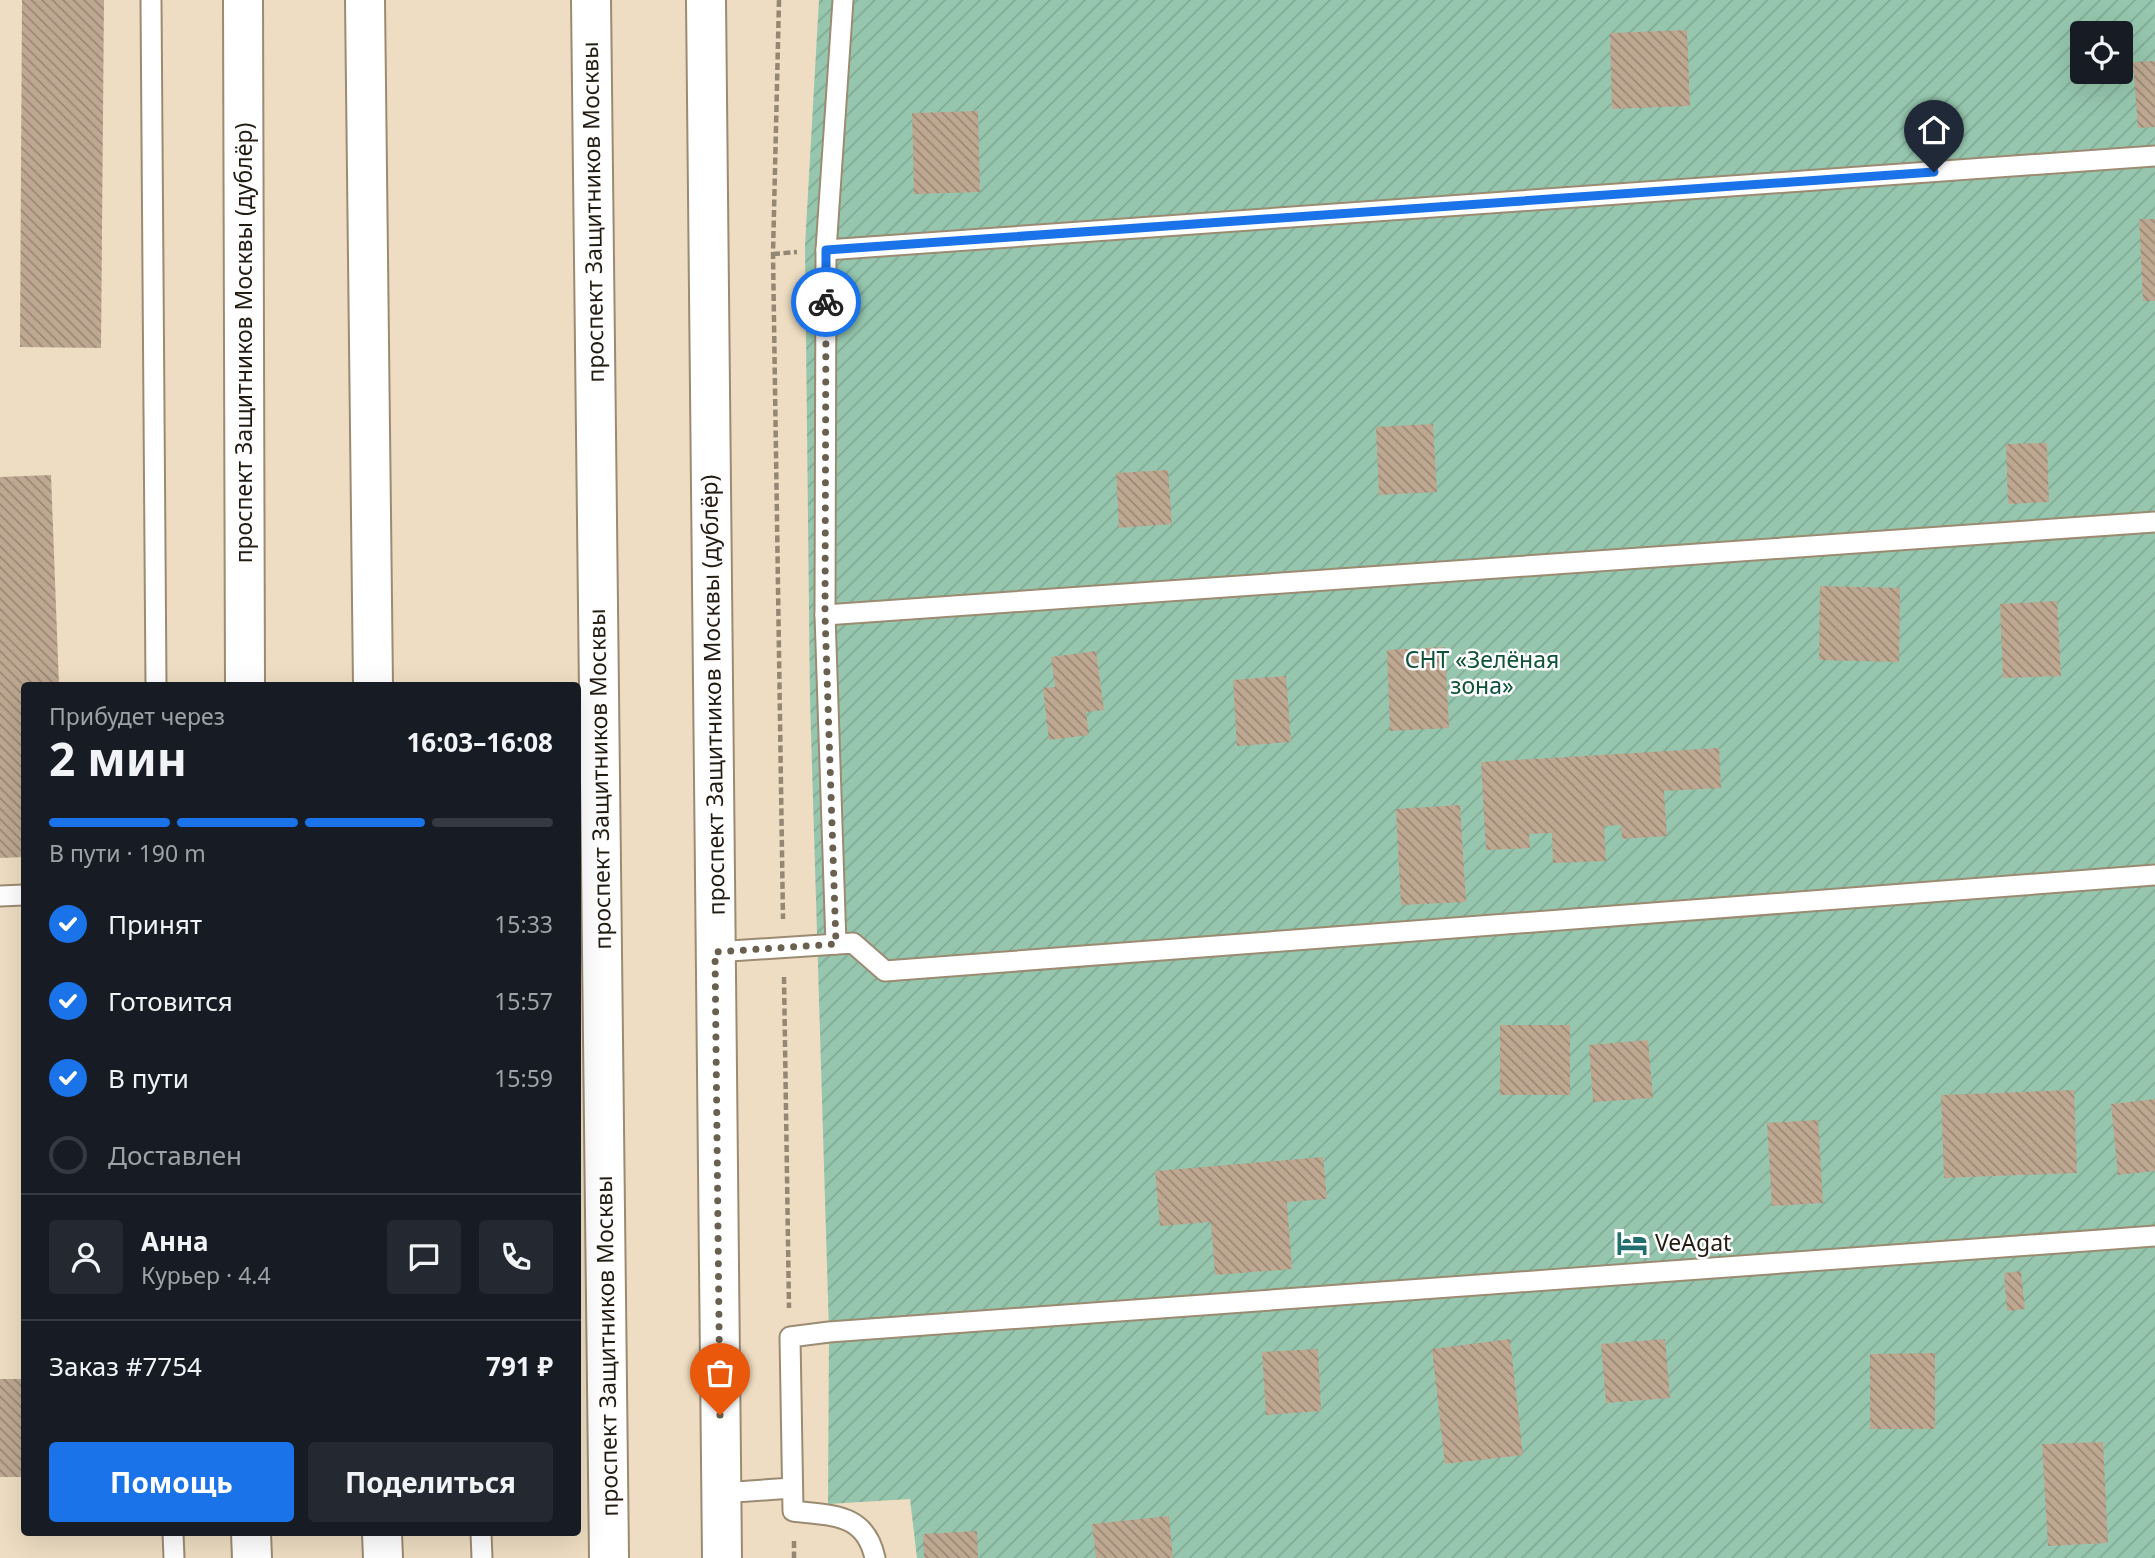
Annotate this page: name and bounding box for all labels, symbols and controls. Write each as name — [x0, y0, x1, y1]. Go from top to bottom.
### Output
map controls — [2070, 21, 2133, 84]
button: locate — [2070, 21, 2133, 84]
street label: проспект Защитников Москвы — [573, 41, 611, 383]
pin — [1904, 100, 1964, 172]
icon: home — [1915, 111, 1953, 149]
street label: проспект Защитников Москвы (дублёр) — [227, 123, 259, 563]
courier — [791, 267, 861, 337]
icon: bike — [807, 283, 845, 321]
street label: проспект Защитников Москвы (дублёр) — [692, 474, 732, 916]
street label: проспект Защитников Москвы — [580, 608, 618, 950]
park label: СНТ «Зелёная зона» — [1405, 643, 1559, 701]
text: Прибудет через — [49, 700, 225, 732]
text: 16:03–16:08 — [406, 724, 553, 760]
text: 2 мин — [49, 727, 187, 789]
text: В пути · 190 m — [49, 837, 206, 869]
icon: check — [49, 905, 87, 943]
text: Принят — [108, 906, 202, 942]
text: 15:33 — [494, 908, 553, 940]
icon: check — [49, 982, 87, 1020]
text: Готовится — [108, 983, 233, 1019]
text: 15:57 — [494, 985, 553, 1017]
icon: check — [49, 1059, 87, 1097]
text: В пути — [108, 1060, 189, 1096]
text: 15:59 — [494, 1062, 553, 1094]
text: Доставлен — [108, 1137, 242, 1173]
street label: проспект Защитников Москвы — [587, 1175, 625, 1517]
button: person — [49, 1220, 123, 1294]
button: chat — [387, 1220, 461, 1294]
button: phone — [479, 1220, 553, 1294]
text: Анна — [141, 1223, 209, 1259]
hotel icon: VeAgat — [1615, 1226, 1649, 1260]
place label: VeAgat — [1655, 1226, 1731, 1258]
text: Курьер · 4.4 — [141, 1259, 271, 1291]
pin — [690, 1343, 750, 1415]
text: Заказ #7754 — [49, 1348, 202, 1384]
text: 791 ₽ — [486, 1348, 553, 1384]
icon: bag — [701, 1354, 739, 1392]
button: Помощь — [49, 1442, 294, 1522]
button: Поделиться — [308, 1442, 553, 1522]

